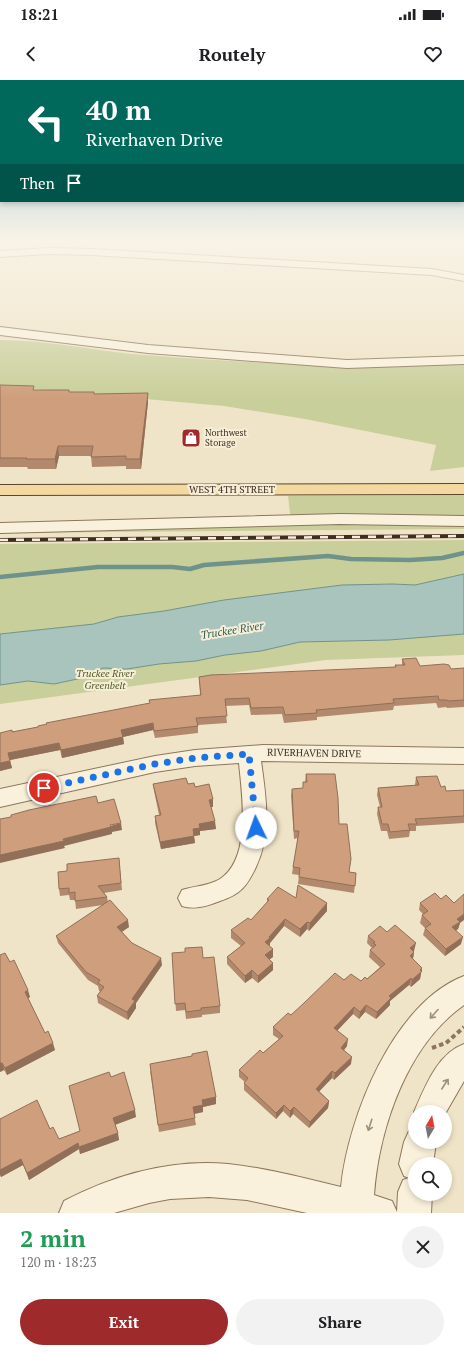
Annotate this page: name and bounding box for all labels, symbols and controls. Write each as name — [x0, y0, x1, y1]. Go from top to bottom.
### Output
text: 18:21 — [20, 4, 59, 24]
text: Routely — [199, 42, 265, 66]
icon: back — [20, 43, 42, 65]
icon: heart — [422, 43, 444, 65]
text: 40 m — [86, 91, 151, 128]
icon: left — [20, 96, 72, 148]
text: Riverhaven Drive — [86, 127, 223, 151]
icon: arrive — [63, 172, 85, 194]
text: Then — [20, 173, 55, 193]
shop icon: Northwest Storage — [180, 427, 202, 449]
place label: Northwest Storage — [205, 427, 248, 449]
street label: WEST 4TH STREET — [189, 483, 275, 496]
water label: Truckee River — [200, 618, 265, 642]
park label: Truckee River Greenbelt — [76, 667, 135, 692]
street label: RIVERHAVEN DRIVE — [267, 746, 361, 760]
pin — [27, 771, 61, 805]
icon: arrive — [33, 777, 55, 799]
position arrow — [235, 807, 277, 849]
one-way arrow — [430, 1008, 439, 1018]
one-way arrow — [441, 1078, 449, 1089]
north arrow — [408, 1105, 452, 1149]
map controls — [408, 1105, 452, 1201]
one-way arrow — [366, 1119, 373, 1132]
button: search — [408, 1157, 452, 1201]
text: 2 min — [20, 1222, 86, 1254]
button: close — [402, 1226, 444, 1268]
text: 120 m · 18:23 — [20, 1253, 97, 1271]
button: Exit — [20, 1299, 228, 1345]
button: Share — [236, 1299, 444, 1345]

